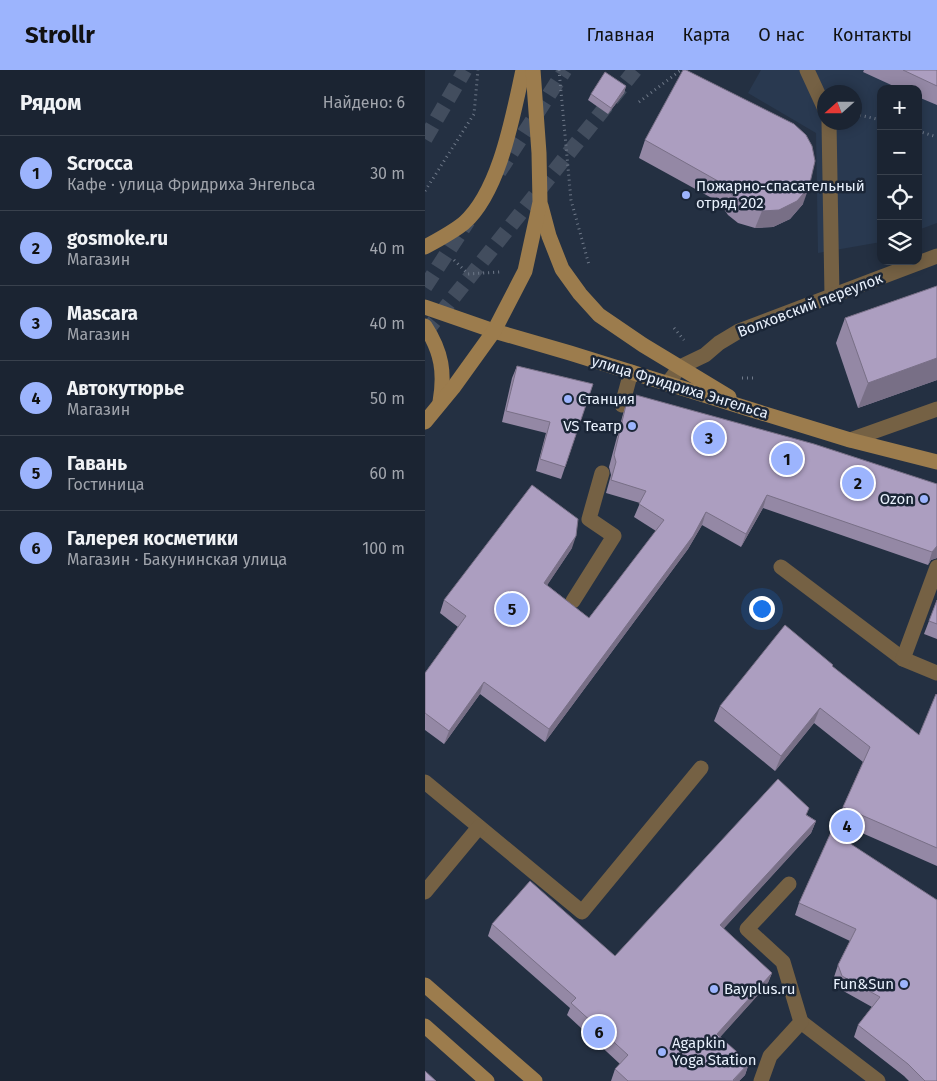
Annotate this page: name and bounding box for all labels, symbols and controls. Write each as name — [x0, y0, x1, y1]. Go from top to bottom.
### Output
text: Strollr — [25, 21, 95, 49]
text: Главная — [587, 24, 655, 46]
text: Карта — [683, 24, 730, 46]
text: О нас — [758, 24, 805, 46]
text: Контакты — [833, 24, 912, 46]
north arrow — [817, 85, 862, 130]
map controls — [877, 85, 922, 265]
button: + — [877, 85, 922, 130]
text: Рядом — [20, 90, 81, 116]
text: Найдено: 6 — [323, 93, 405, 112]
button: − — [877, 130, 922, 175]
text: Scrocca — [67, 152, 133, 175]
text: 1 — [32, 164, 40, 183]
text: 30 m — [370, 164, 405, 183]
text: Кафе · улица Фридриха Энгельса — [67, 175, 315, 194]
button: locate — [877, 175, 922, 220]
place label: Пожарно-спасательный отряд 202 — [696, 177, 865, 212]
marker: Пожарно-спасательный отряд 202 — [680, 189, 692, 201]
button: layers — [877, 220, 922, 265]
text: gosmoke.ru — [67, 227, 168, 250]
text: 2 — [32, 239, 40, 258]
text: 40 m — [370, 239, 405, 258]
text: Магазин — [67, 250, 130, 269]
street label: Волховский переулок — [735, 269, 885, 341]
text: Mascara — [67, 302, 138, 325]
text: 3 — [32, 314, 40, 333]
text: 40 m — [370, 314, 405, 333]
text: Магазин — [67, 325, 130, 344]
street label: улица Фридриха Энгельса — [589, 351, 771, 423]
text: Автокутюрье — [67, 377, 184, 400]
text: 4 — [31, 389, 41, 408]
text: 50 m — [370, 389, 405, 408]
place label: Станция — [578, 390, 635, 408]
marker: Станция — [562, 393, 574, 405]
text: Магазин — [67, 400, 130, 419]
place label: VS Театр — [563, 417, 622, 435]
pin: 3 — [693, 419, 725, 457]
marker: VS Театр — [626, 420, 638, 432]
pin: 1 — [771, 440, 803, 478]
text: Гавань — [67, 452, 127, 475]
text: 5 — [32, 464, 40, 483]
text: 60 m — [370, 464, 405, 483]
pin: 2 — [842, 464, 874, 502]
text: Гостиница — [67, 475, 145, 494]
place label: Ozon — [880, 490, 914, 508]
marker: Ozon — [918, 493, 930, 505]
text: Галерея косметики — [67, 527, 238, 550]
text: 6 — [31, 539, 41, 558]
text: 100 m — [362, 539, 405, 558]
text: Магазин · Бакунинская улица — [67, 550, 287, 569]
pin: 5 — [496, 590, 528, 628]
your location — [749, 596, 775, 622]
pin: 4 — [831, 807, 863, 845]
place label: Fun&Sun — [833, 975, 894, 993]
marker: Fun&Sun — [898, 978, 910, 990]
place label: Bayplus.ru — [724, 980, 796, 998]
marker: Bayplus.ru — [708, 983, 720, 995]
pin: 6 — [583, 1013, 615, 1051]
place label: Agapkin Yoga Station — [672, 1034, 757, 1069]
marker: Agapkin Yoga Station — [656, 1046, 668, 1058]

